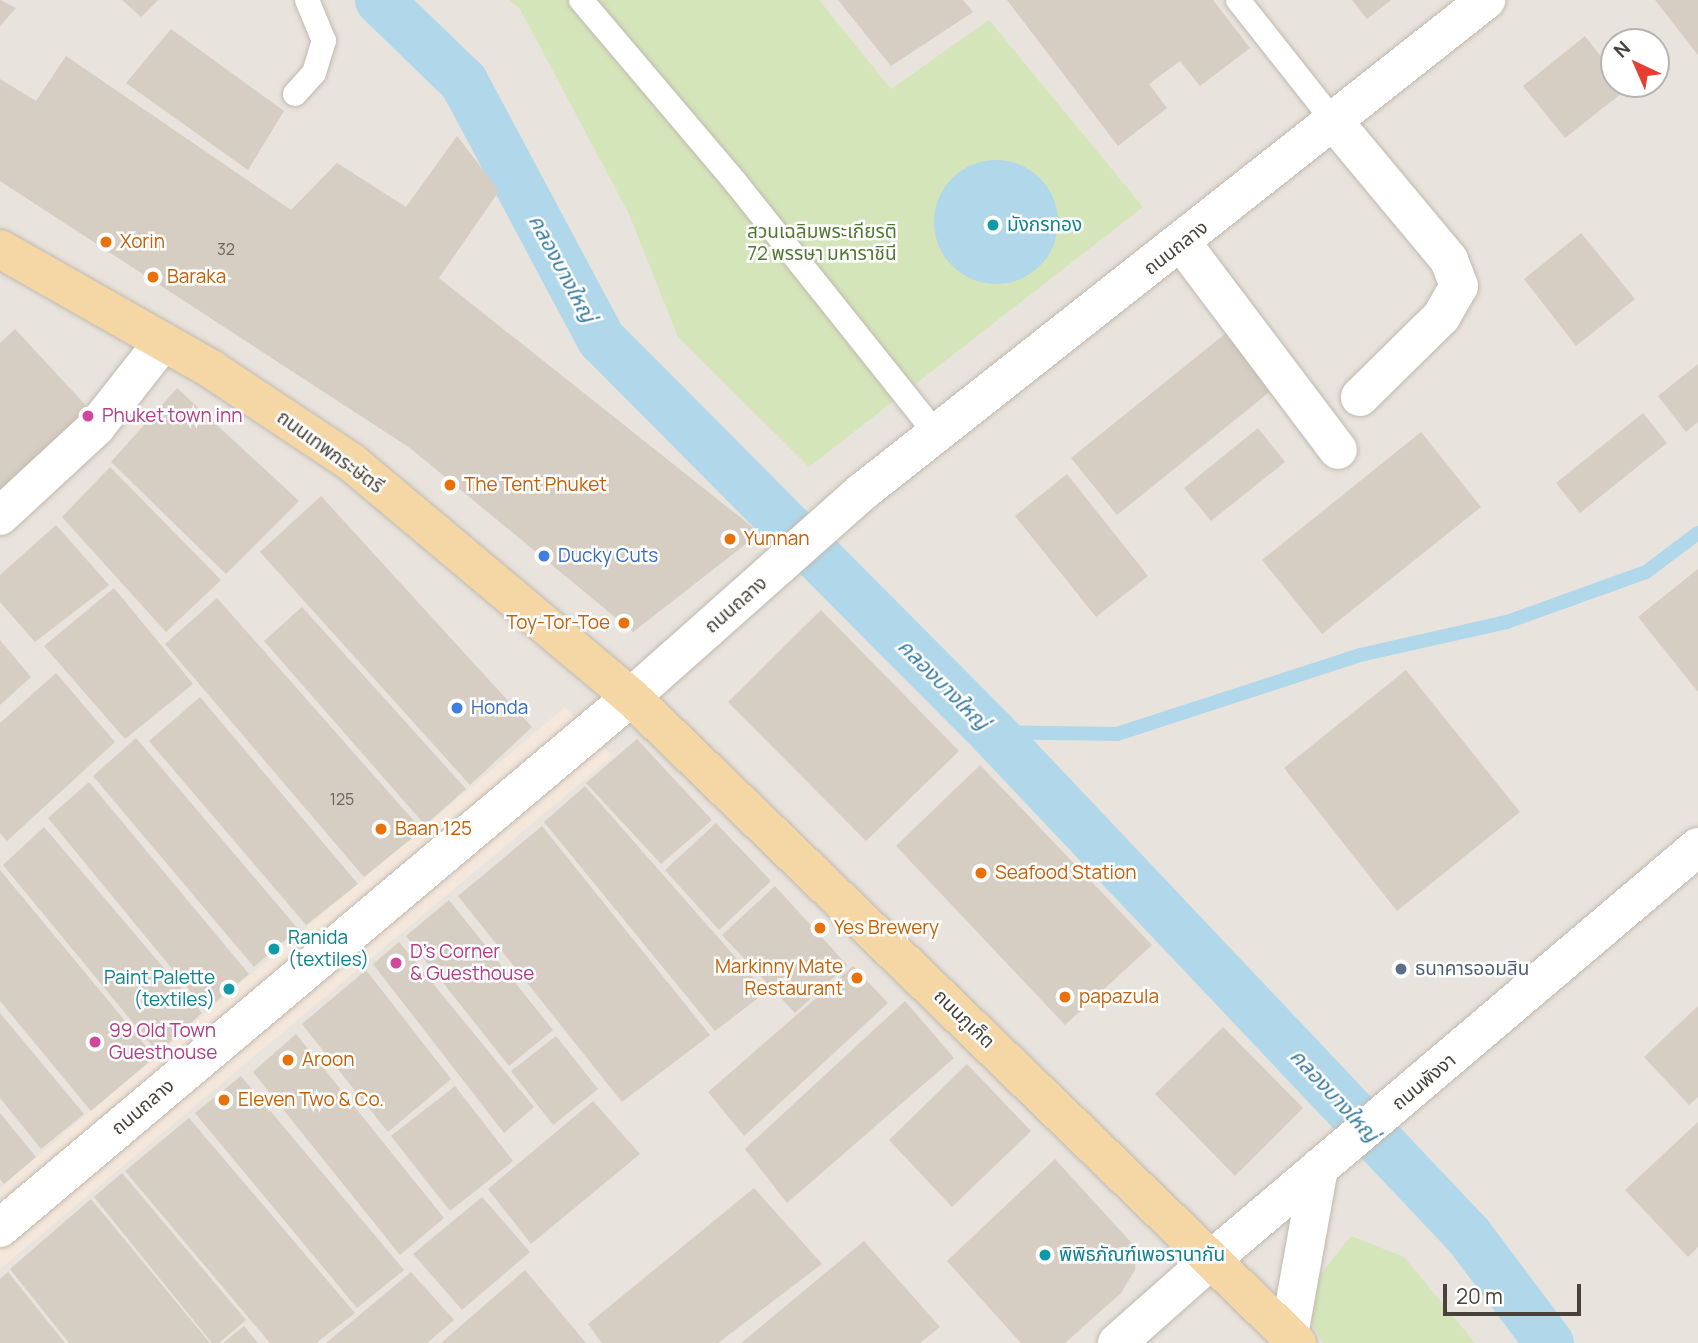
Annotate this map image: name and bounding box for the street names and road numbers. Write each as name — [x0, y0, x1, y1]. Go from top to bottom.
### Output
street label: ถนนถลาง — [1139, 216, 1213, 280]
street label: ถนนเทพกระษัตรี — [272, 406, 388, 498]
street label: ถนนถลาง — [700, 572, 772, 638]
street label: ถนนภูเก็ต — [929, 985, 999, 1053]
street label: ถนนพังงา — [1388, 1049, 1460, 1115]
street label: ถนนถลาง — [107, 1074, 179, 1140]

